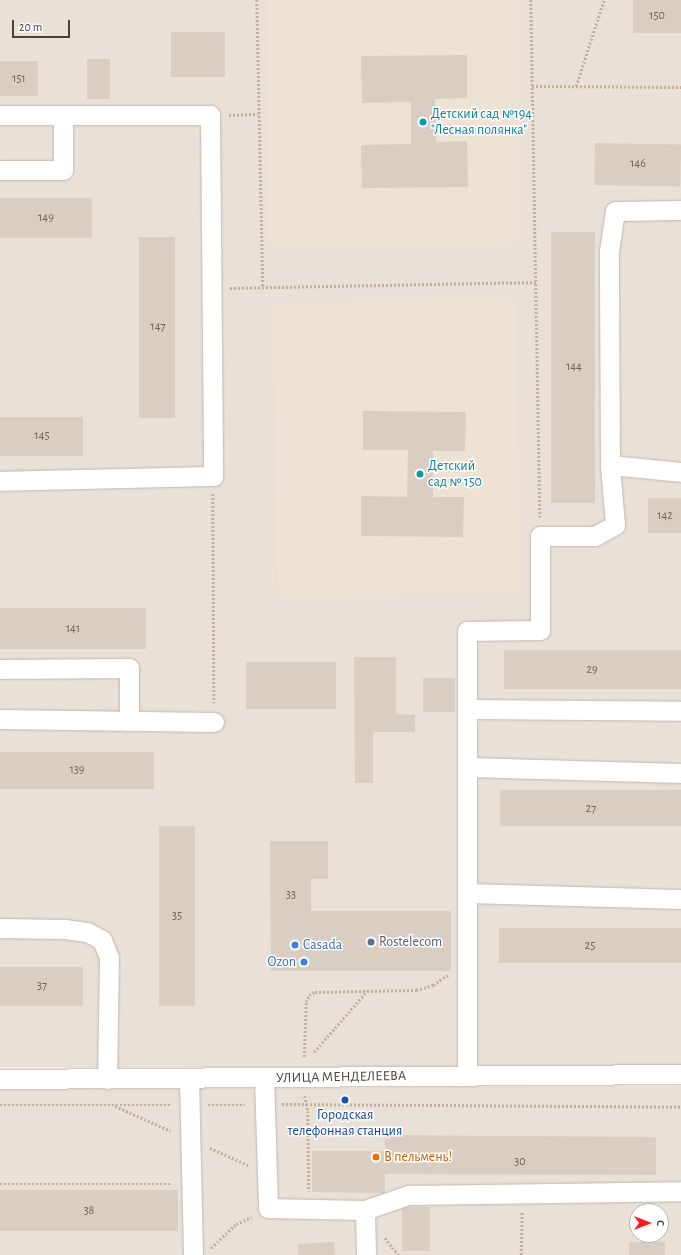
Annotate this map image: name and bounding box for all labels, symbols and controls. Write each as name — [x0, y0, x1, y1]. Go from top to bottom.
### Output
house number: 150 — [649, 9, 665, 23]
scale bar — [14, 12, 72, 38]
text: 20 m — [19, 21, 42, 33]
house number: 151 — [12, 72, 26, 86]
place label: Детский сад №194 "Лесная полянка" — [431, 106, 532, 138]
marker: Детский сад №194 "Лесная полянка" — [418, 117, 428, 127]
house number: 146 — [630, 157, 646, 171]
house number: 149 — [38, 211, 54, 225]
house number: 147 — [151, 320, 165, 334]
house number: 144 — [566, 360, 582, 374]
house number: 145 — [35, 429, 49, 443]
place label: Детский сад № 150 — [428, 458, 482, 490]
marker: Детский сад № 150 — [415, 469, 425, 479]
house number: 142 — [657, 509, 673, 523]
house number: 141 — [66, 622, 80, 636]
house number: 29 — [586, 663, 598, 677]
house number: 139 — [70, 763, 84, 777]
house number: 27 — [586, 802, 596, 816]
house number: 33 — [286, 888, 296, 902]
house number: 35 — [172, 909, 182, 923]
place label: Rostelecom — [379, 934, 442, 950]
place label: Casada — [303, 937, 342, 953]
marker: Rostelecom — [366, 937, 376, 947]
house number: 25 — [585, 939, 595, 953]
marker: Casada — [290, 940, 300, 950]
place label: Ozon — [268, 954, 296, 970]
marker: Ozon — [299, 957, 309, 967]
house number: 37 — [37, 979, 47, 993]
street label: УЛИЦА МЕНДЕЛЕЕВА — [276, 1067, 406, 1087]
marker: Городская телефонная станция — [340, 1095, 350, 1105]
place label: Городская телефонная станция — [288, 1107, 402, 1140]
place label: В пельмень! — [384, 1149, 452, 1165]
marker: В пельмень! — [371, 1152, 381, 1162]
house number: 30 — [514, 1155, 526, 1169]
north arrow — [629, 1203, 669, 1243]
house number: 38 — [84, 1204, 94, 1218]
text: С — [655, 1220, 666, 1226]

